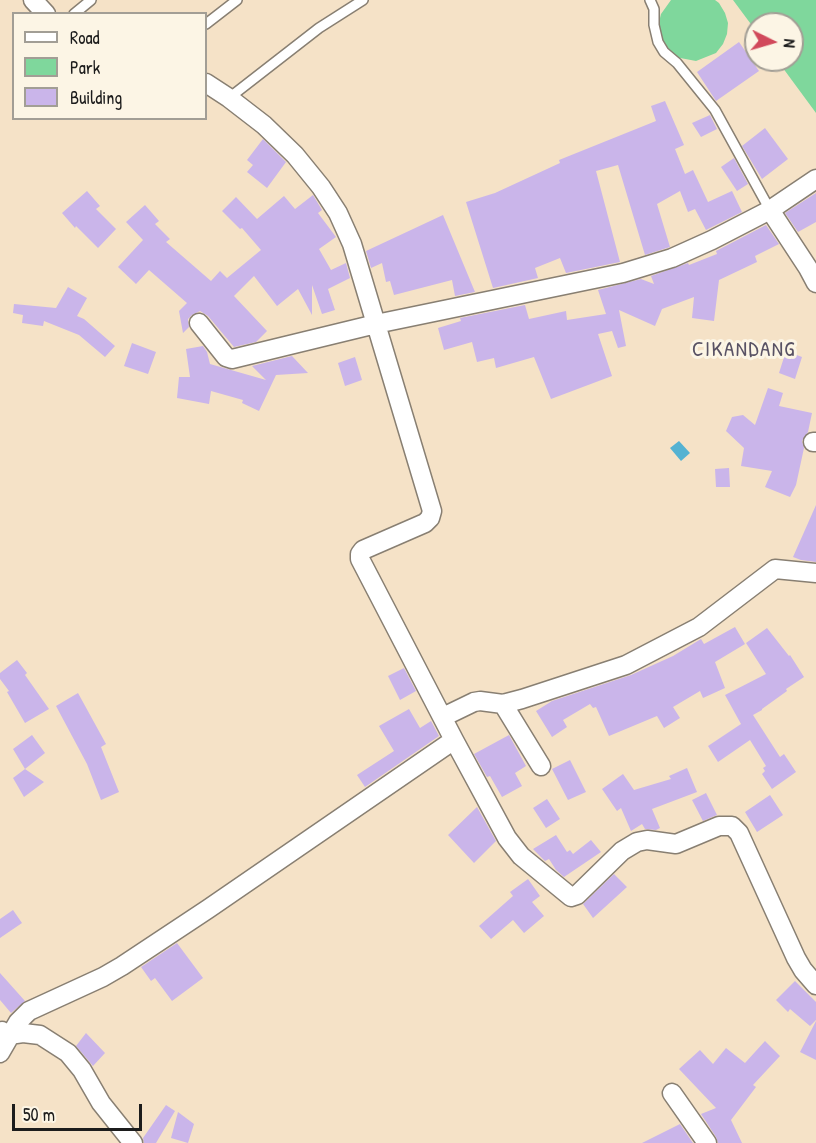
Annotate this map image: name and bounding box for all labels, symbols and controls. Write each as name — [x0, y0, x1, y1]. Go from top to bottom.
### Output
legend — [12, 12, 207, 120]
north arrow — [744, 12, 804, 72]
text: Road — [70, 25, 100, 50]
text: N — [779, 38, 801, 49]
text: Park — [70, 55, 100, 80]
text: Building — [70, 85, 122, 110]
district label: CIKANDANG — [692, 337, 796, 363]
scale bar — [15, 1092, 146, 1130]
text: 50 m — [23, 1102, 55, 1127]

